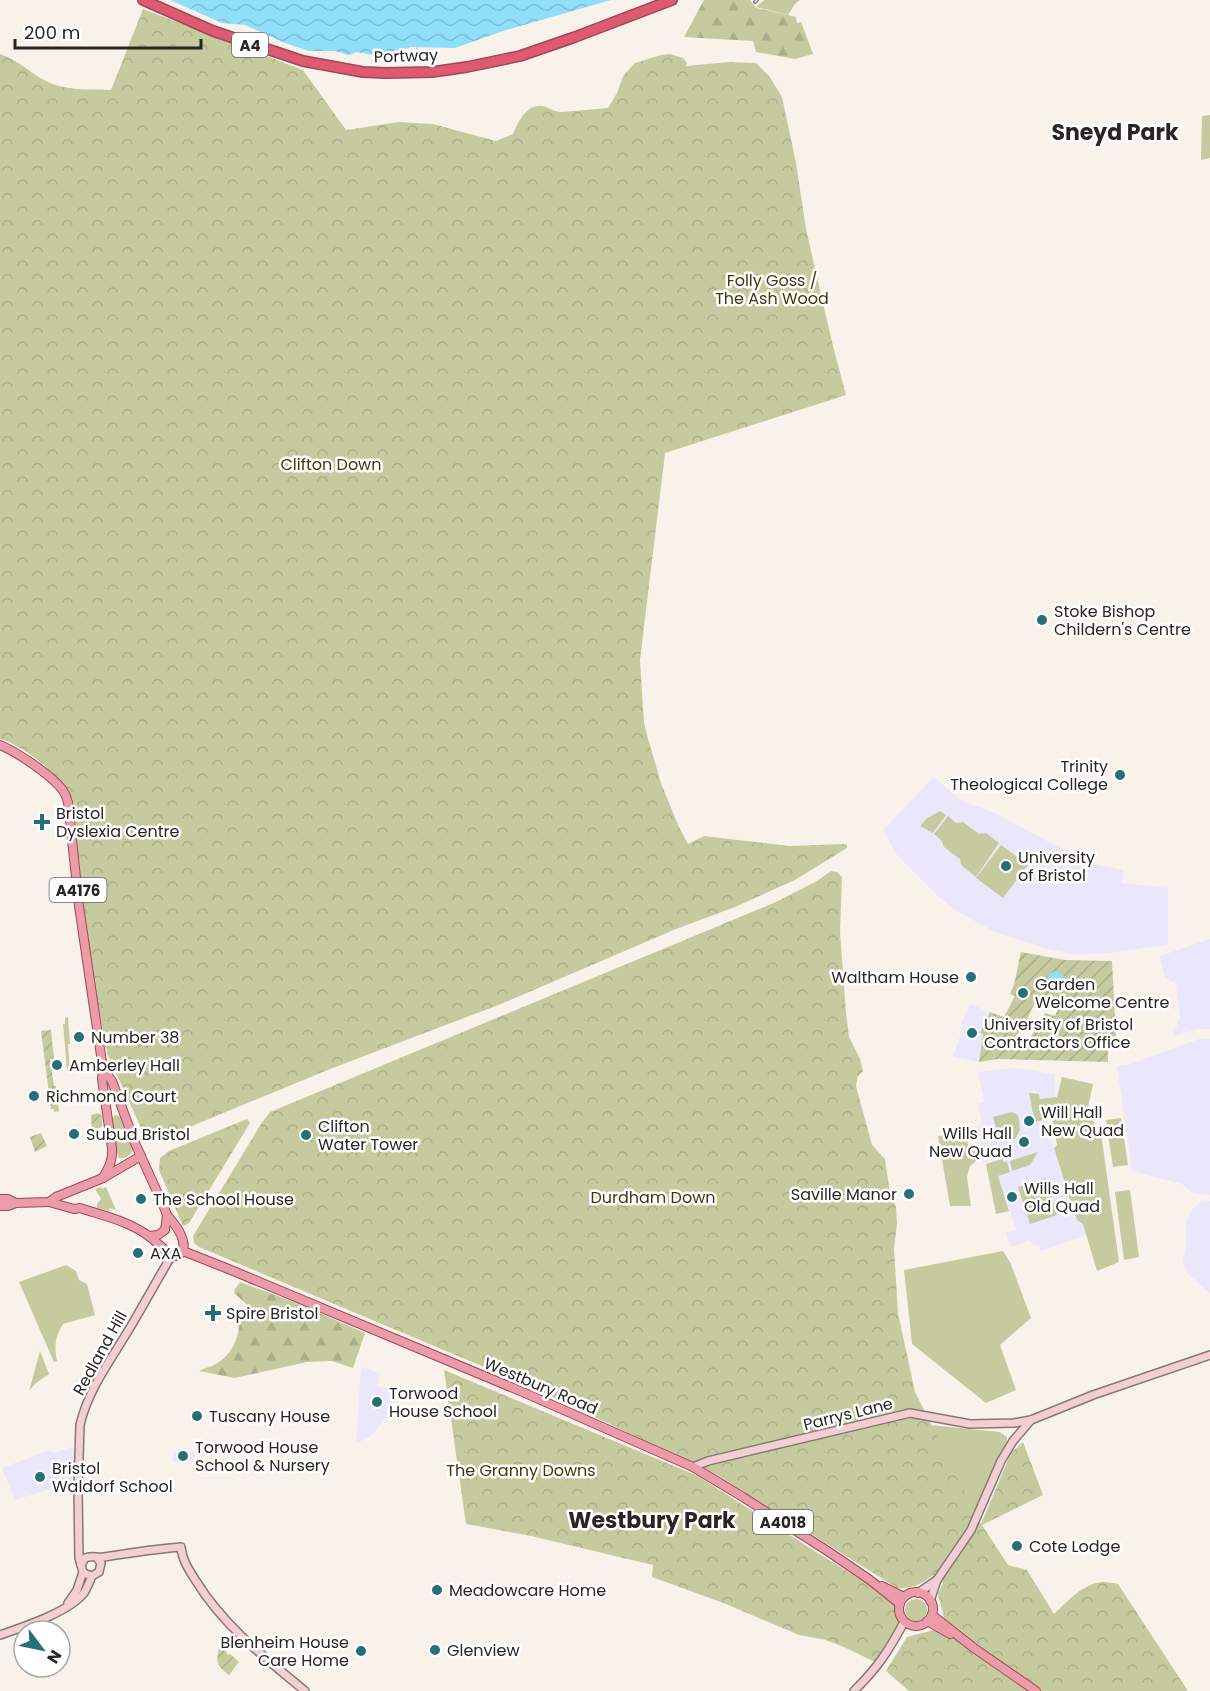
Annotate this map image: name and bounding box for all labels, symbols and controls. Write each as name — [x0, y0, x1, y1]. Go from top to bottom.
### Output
scale bar — [15, 12, 201, 50]
text: 200 m — [24, 20, 80, 45]
road number: A4 — [232, 33, 268, 57]
street label: Portway — [373, 43, 439, 69]
district label: Sneyd Park — [1051, 117, 1179, 148]
park label: Folly Goss / The Ash Wood — [715, 269, 829, 310]
park label: Clifton Down — [281, 453, 381, 476]
place label: Stoke Bishop Childern's Centre — [1054, 600, 1191, 641]
marker: Stoke Bishop Childern's Centre — [1035, 613, 1049, 627]
place label: Trinity Theological College — [950, 755, 1108, 796]
marker: Trinity Theological College — [1113, 768, 1127, 782]
place label: Bristol Dyslexia Centre — [56, 802, 180, 843]
marker: Bristol Dyslexia Centre — [33, 813, 51, 831]
place label: University of Bristol — [1018, 846, 1095, 887]
marker: University of Bristol — [999, 859, 1013, 873]
road number: A4176 — [50, 878, 106, 902]
place label: Waltham House — [831, 966, 959, 989]
marker: Waltham House — [964, 970, 978, 984]
place label: Garden Welcome Centre — [1035, 973, 1169, 1014]
marker: Garden Welcome Centre — [1016, 986, 1030, 1000]
place label: University of Bristol Contractors Office — [984, 1013, 1133, 1054]
place label: Number 38 — [91, 1026, 179, 1049]
marker: University of Bristol Contractors Office — [965, 1026, 979, 1040]
marker: Number 38 — [72, 1030, 86, 1044]
place label: Amberley Hall — [69, 1054, 180, 1077]
marker: Amberley Hall — [50, 1058, 64, 1072]
place label: Richmond Court — [46, 1085, 176, 1108]
marker: Richmond Court — [27, 1089, 41, 1103]
place label: Will Hall New Quad — [1041, 1101, 1124, 1142]
marker: Will Hall New Quad — [1022, 1114, 1036, 1128]
place label: Clifton Water Tower — [318, 1115, 418, 1156]
place label: Wills Hall New Quad — [929, 1122, 1012, 1163]
place label: Subud Bristol — [86, 1123, 190, 1146]
marker: Subud Bristol — [67, 1127, 81, 1141]
marker: Clifton Water Tower — [299, 1128, 313, 1142]
marker: Wills Hall New Quad — [1017, 1135, 1031, 1149]
place label: Wills Hall Old Quad — [1024, 1177, 1100, 1218]
place label: Saville Manor — [791, 1183, 897, 1206]
park label: Durdham Down — [590, 1186, 716, 1209]
marker: Saville Manor — [902, 1187, 916, 1201]
place label: The School House — [153, 1188, 294, 1211]
marker: Wills Hall Old Quad — [1005, 1190, 1019, 1204]
marker: The School House — [134, 1192, 148, 1206]
place label: AXA — [150, 1242, 182, 1265]
marker: AXA — [131, 1246, 145, 1260]
place label: Spire Bristol — [226, 1302, 318, 1325]
marker: Spire Bristol — [204, 1304, 222, 1322]
street label: Redland Hill — [67, 1307, 133, 1399]
street label: Westbury Road — [481, 1352, 601, 1420]
place label: Torwood House School — [389, 1382, 497, 1423]
street label: Parrys Lane — [801, 1392, 895, 1436]
marker: Torwood House School — [370, 1395, 384, 1409]
place label: Tuscany House — [209, 1405, 330, 1428]
marker: Tuscany House — [190, 1409, 204, 1423]
place label: Torwood House School & Nursery — [195, 1436, 330, 1477]
marker: Torwood House School & Nursery — [176, 1449, 190, 1463]
place label: Bristol Waldorf School — [52, 1457, 173, 1498]
park label: The Granny Downs — [446, 1459, 596, 1482]
marker: Bristol Waldorf School — [33, 1470, 47, 1484]
district label: Westbury Park — [568, 1505, 736, 1536]
road number: A4018 — [753, 1510, 813, 1534]
place label: Cote Lodge — [1029, 1535, 1120, 1558]
marker: Cote Lodge — [1010, 1539, 1024, 1553]
place label: Meadowcare Home — [449, 1579, 606, 1602]
marker: Meadowcare Home — [430, 1583, 444, 1597]
north arrow — [12, 1619, 72, 1679]
place label: Blenheim House Care Home — [220, 1631, 349, 1672]
place label: Glenview — [447, 1639, 520, 1662]
marker: Glenview — [428, 1643, 442, 1657]
marker: Blenheim House Care Home — [354, 1644, 368, 1658]
text: N — [41, 1645, 67, 1668]

